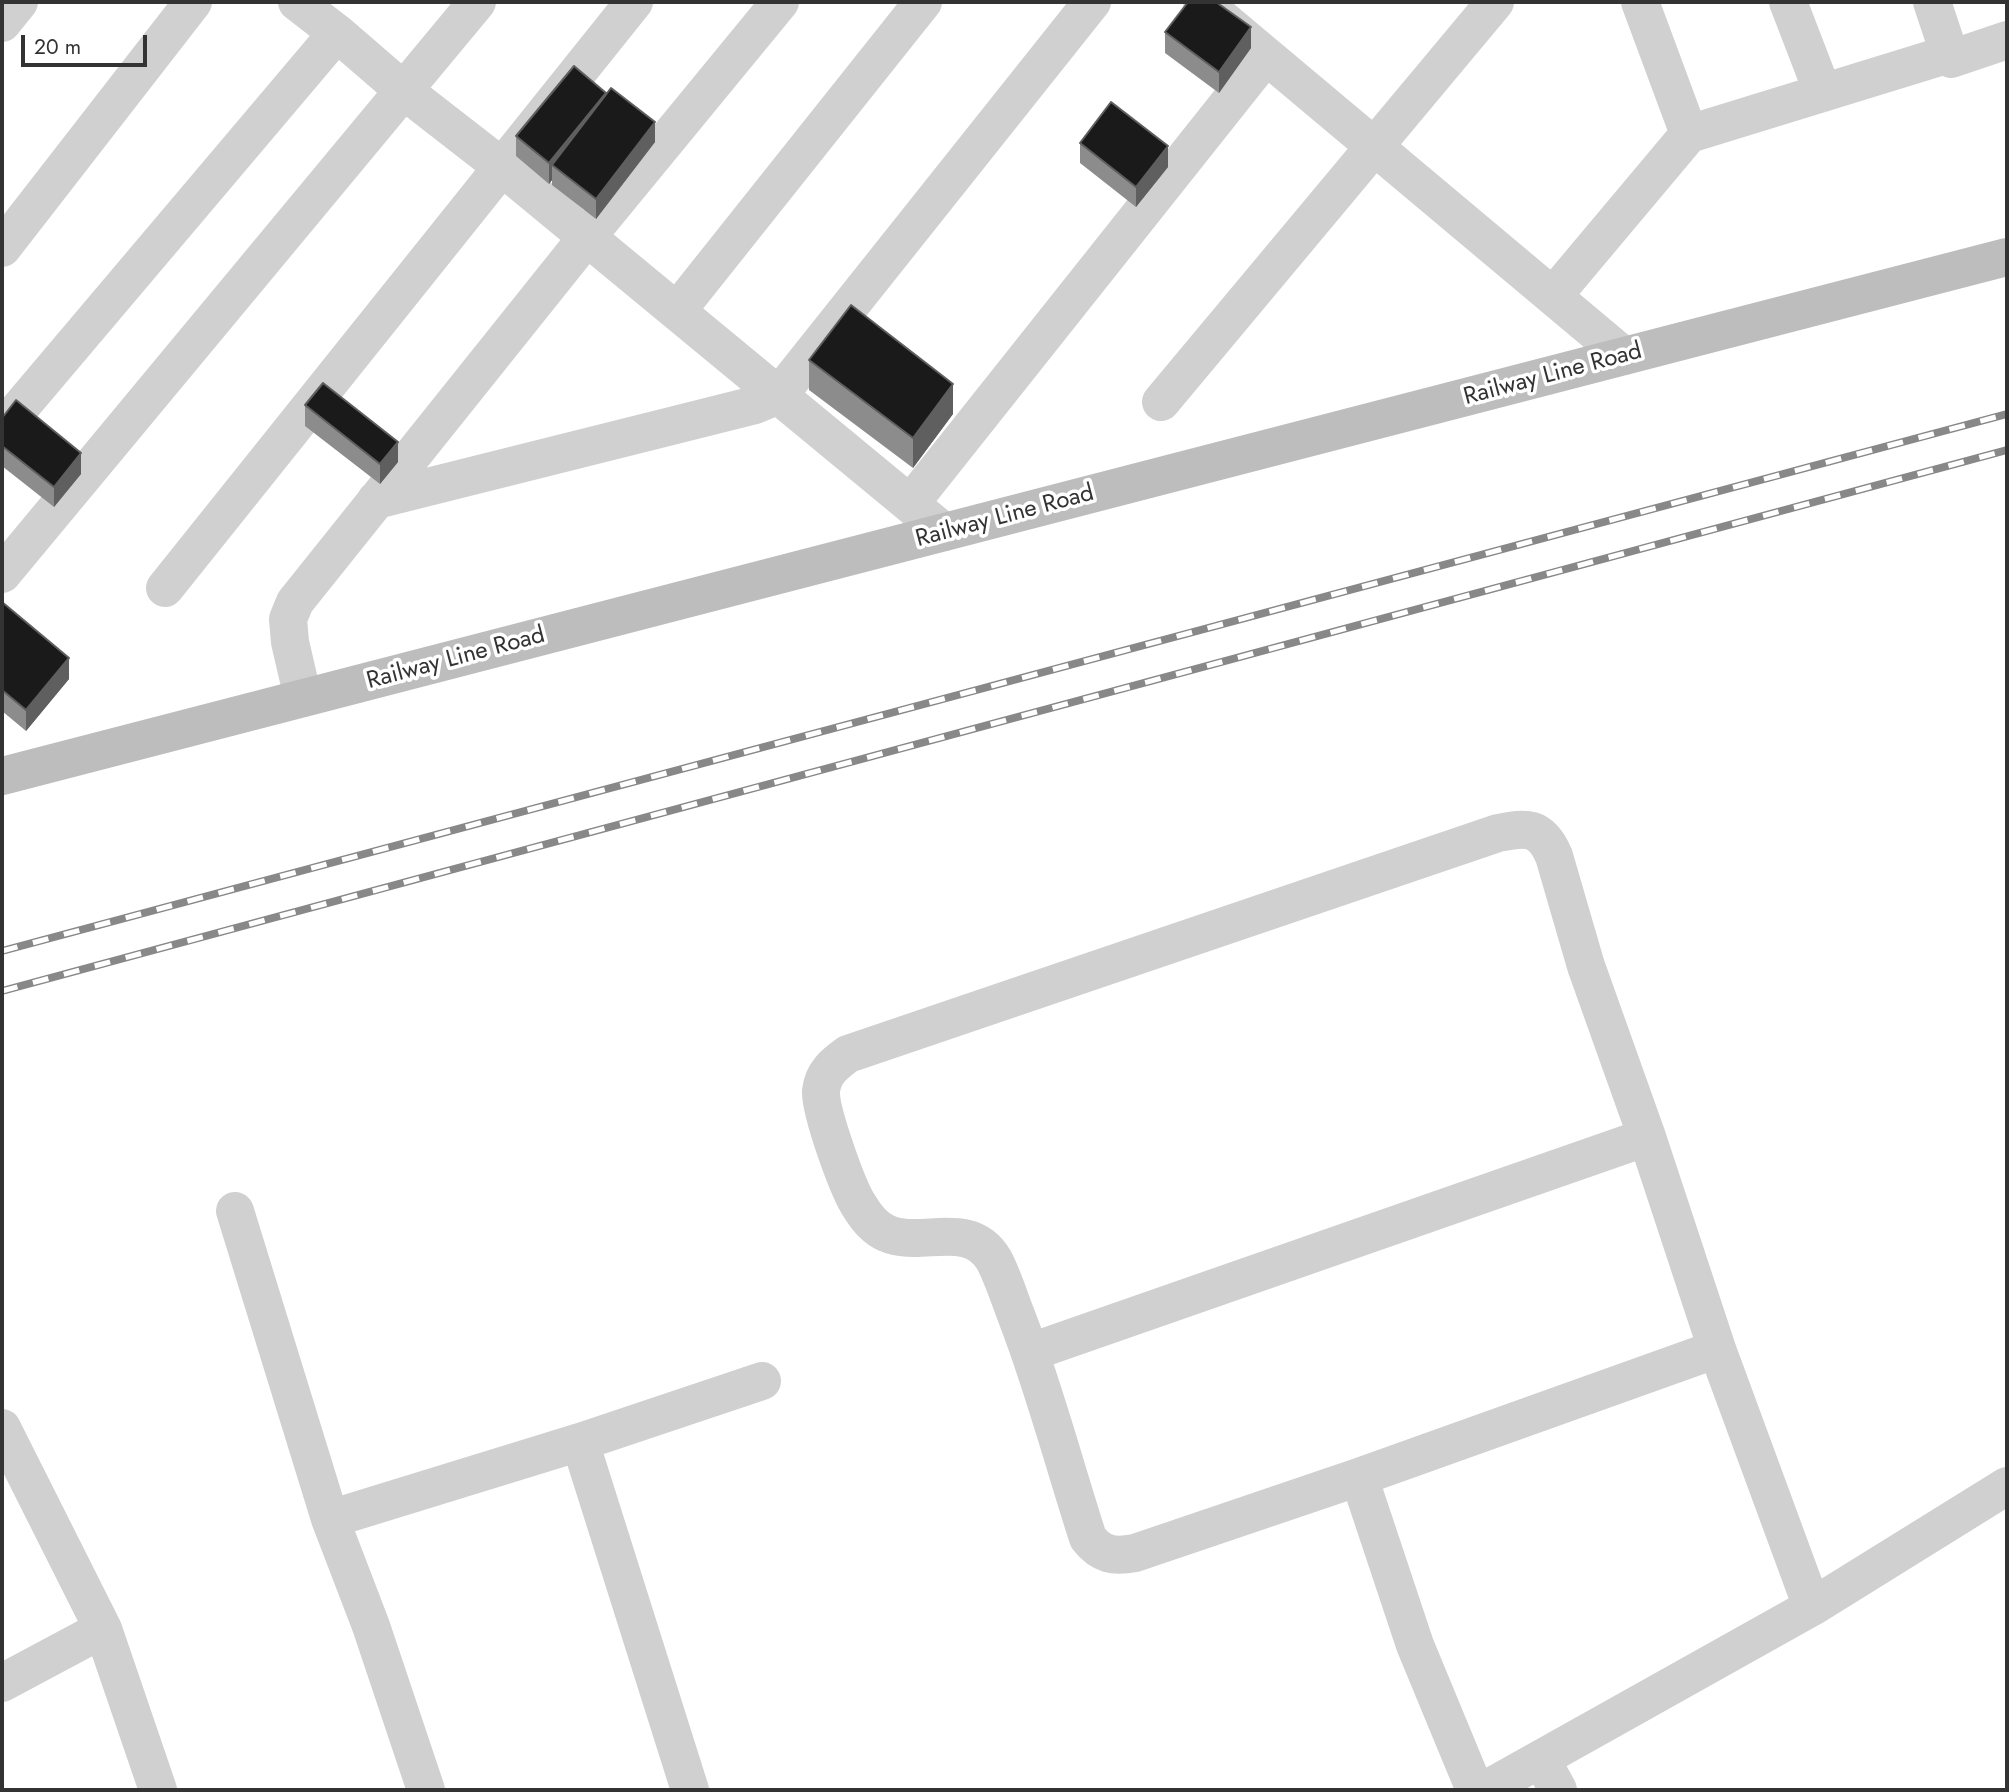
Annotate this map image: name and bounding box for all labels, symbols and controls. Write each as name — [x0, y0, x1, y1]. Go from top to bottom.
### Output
scale bar — [24, 21, 150, 65]
text: 20 m — [34, 32, 81, 62]
street label: Railway Line Road — [1461, 337, 1645, 413]
street label: Railway Line Road — [913, 479, 1097, 555]
street label: Railway Line Road — [364, 621, 548, 697]

